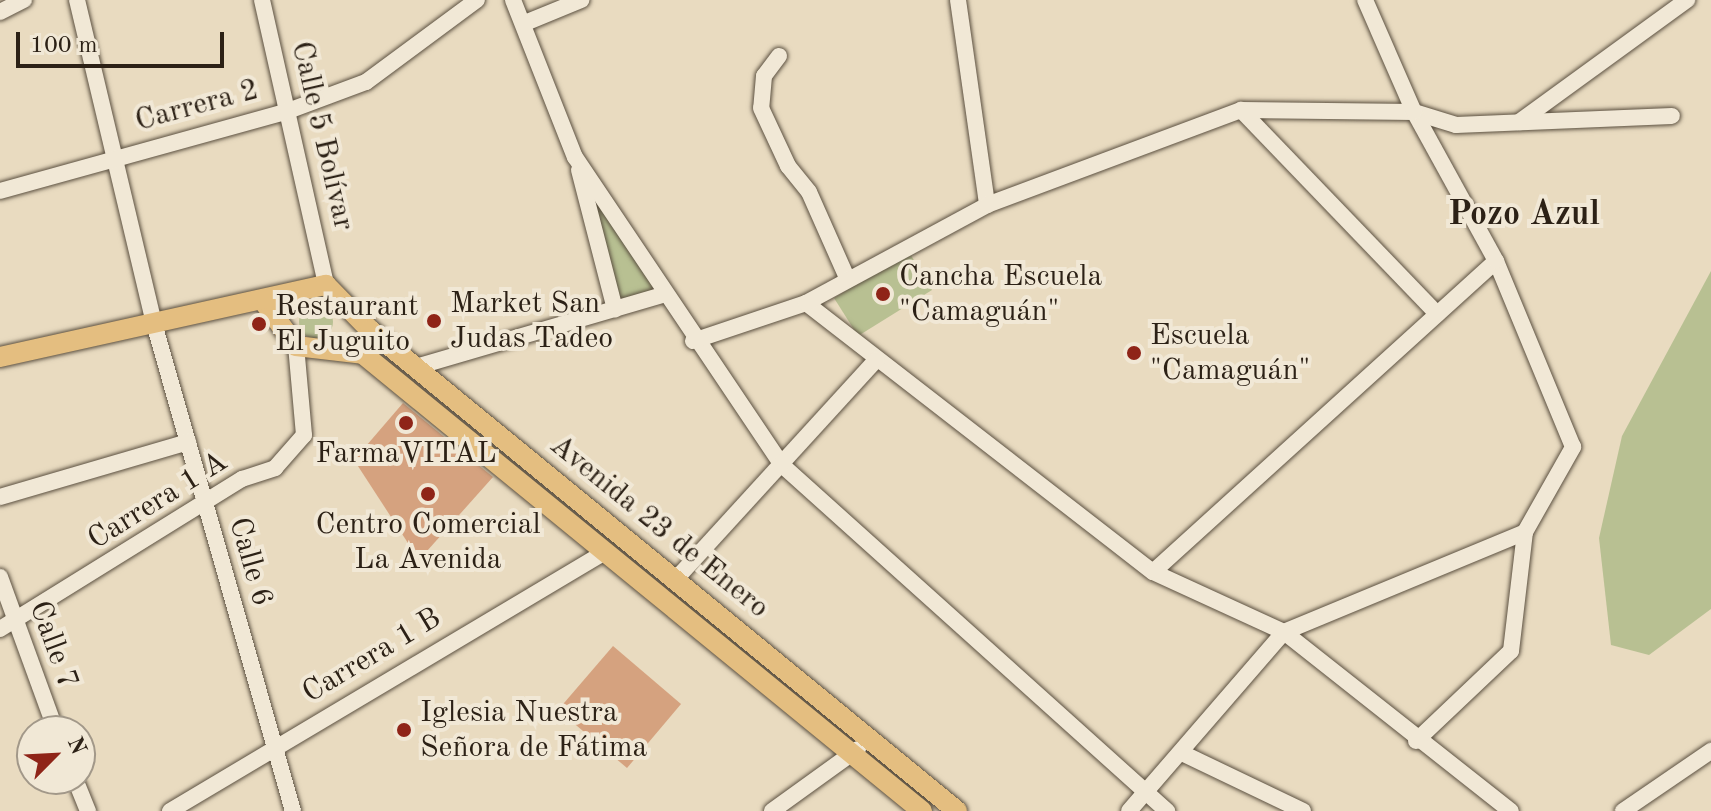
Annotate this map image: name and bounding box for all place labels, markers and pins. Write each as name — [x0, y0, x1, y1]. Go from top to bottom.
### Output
place label: Cancha Escuela "Camaguán" — [899, 259, 1102, 330]
marker: Cancha Escuela "Camaguán" — [874, 285, 892, 303]
place label: Market San Judas Tadeo — [450, 286, 613, 356]
place label: Restaurant El Juguito — [275, 289, 418, 360]
marker: Market San Judas Tadeo — [425, 312, 443, 330]
marker: Restaurant El Juguito — [250, 315, 268, 333]
place label: Escuela "Camaguán" — [1150, 318, 1310, 388]
marker: Escuela "Camaguán" — [1125, 344, 1143, 362]
marker: FarmaVITAL — [397, 414, 415, 432]
place label: FarmaVITAL — [315, 436, 497, 472]
marker: Centro Comercial La Avenida — [419, 485, 437, 503]
place label: Centro Comercial La Avenida — [315, 507, 541, 578]
place label: Iglesia Nuestra Señora de Fátima — [420, 695, 647, 766]
marker: Iglesia Nuestra Señora de Fátima — [395, 721, 413, 739]

